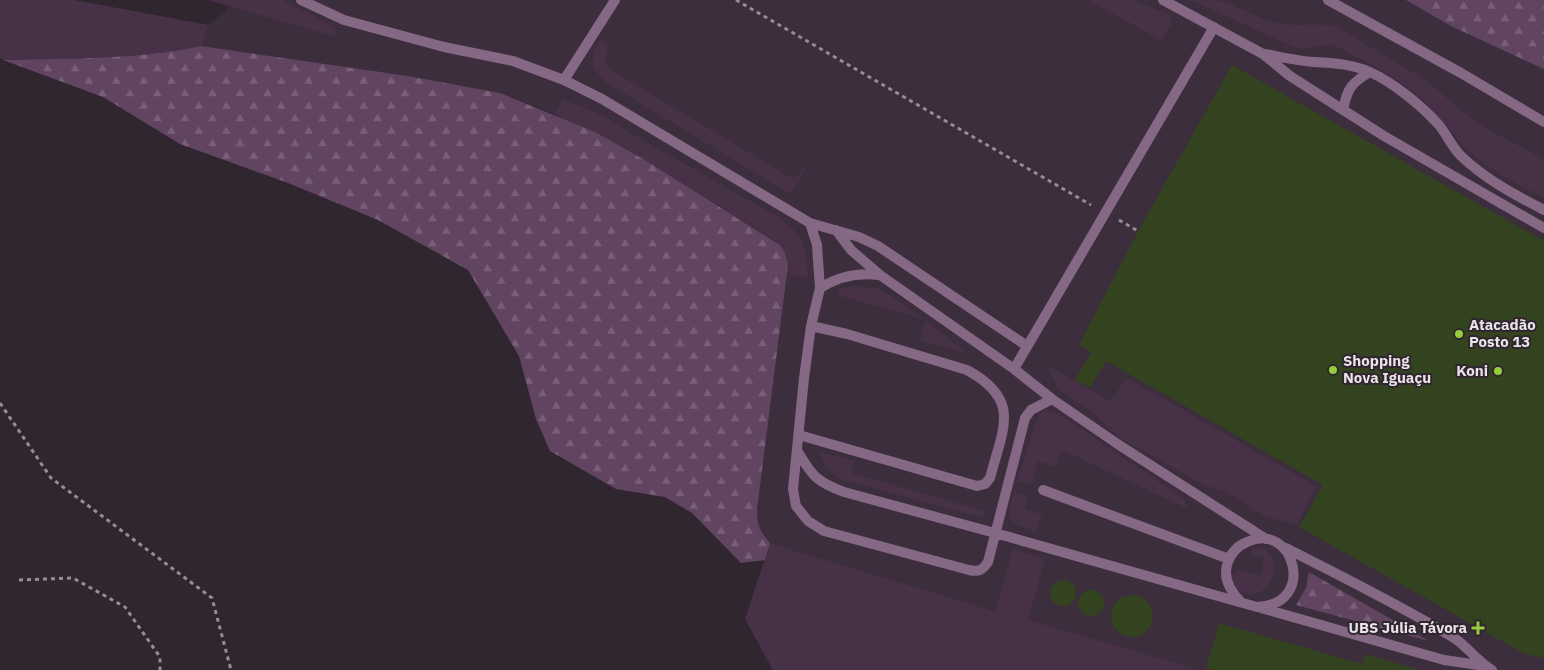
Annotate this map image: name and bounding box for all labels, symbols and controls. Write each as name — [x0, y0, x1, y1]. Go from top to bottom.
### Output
place label: Atacadão Posto 13 — [1469, 315, 1536, 351]
marker: Atacadão Posto 13 — [1453, 328, 1465, 340]
place label: Shopping Nova Iguaçu — [1343, 351, 1431, 387]
place label: Koni — [1456, 361, 1488, 380]
marker: Shopping Nova Iguaçu — [1327, 364, 1339, 376]
marker: Koni — [1492, 365, 1504, 377]
place label: UBS Júlia Távora — [1349, 618, 1467, 637]
marker: UBS Júlia Távora — [1471, 621, 1485, 635]

